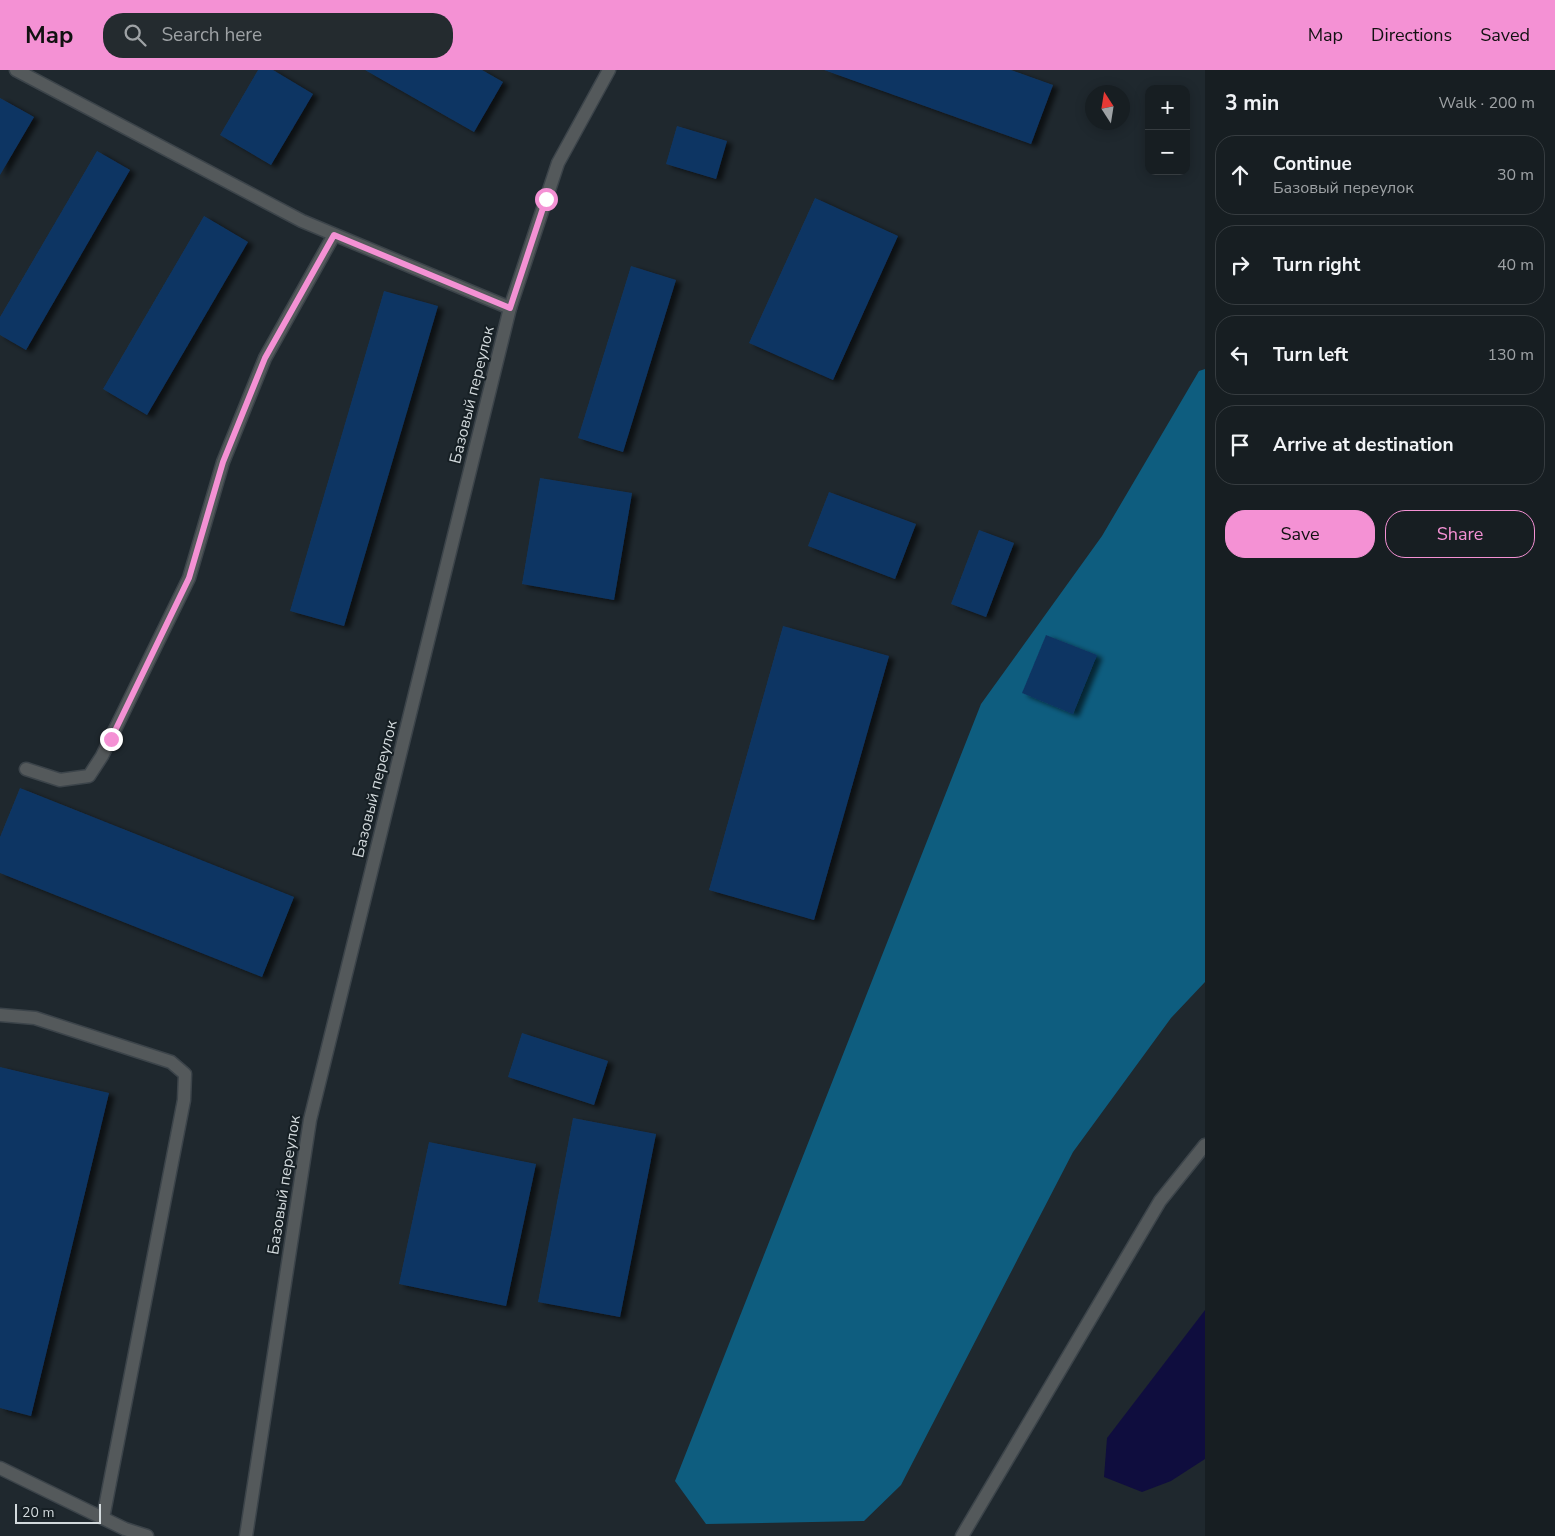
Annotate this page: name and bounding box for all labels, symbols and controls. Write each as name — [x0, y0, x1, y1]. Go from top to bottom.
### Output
search box — [103, 13, 453, 58]
text: Map — [25, 19, 73, 51]
icon: search — [121, 21, 149, 49]
text: Search here — [161, 22, 262, 48]
text: Map — [1308, 23, 1343, 47]
text: Directions — [1371, 23, 1452, 47]
text: Saved — [1480, 23, 1530, 47]
north arrow — [1085, 85, 1130, 130]
map controls — [1145, 85, 1190, 175]
button: + — [1145, 85, 1190, 130]
text: 3 min — [1225, 89, 1279, 117]
text: Walk · 200 m — [1439, 92, 1535, 114]
button: − — [1145, 130, 1190, 175]
text: Continue — [1273, 151, 1352, 177]
icon: ahead — [1226, 161, 1254, 189]
text: 30 m — [1497, 164, 1534, 186]
text: Базовый переулок — [1273, 177, 1414, 199]
route start — [535, 188, 558, 211]
icon: right — [1226, 251, 1254, 279]
text: Turn right — [1273, 252, 1360, 278]
text: 40 m — [1497, 254, 1534, 276]
street label: Базовый переулок — [444, 324, 500, 466]
icon: left — [1226, 341, 1254, 369]
text: Turn left — [1273, 342, 1348, 368]
text: 130 m — [1487, 344, 1534, 366]
icon: arrive — [1226, 431, 1254, 459]
text: Arrive at destination — [1273, 432, 1454, 458]
button: Save — [1225, 510, 1375, 558]
button: Share — [1385, 510, 1535, 558]
street label: Базовый переулок — [347, 718, 403, 860]
route end — [100, 728, 123, 751]
street label: Базовый переулок — [262, 1113, 306, 1256]
scale bar — [15, 1501, 101, 1524]
text: 20 m — [22, 1503, 54, 1522]

